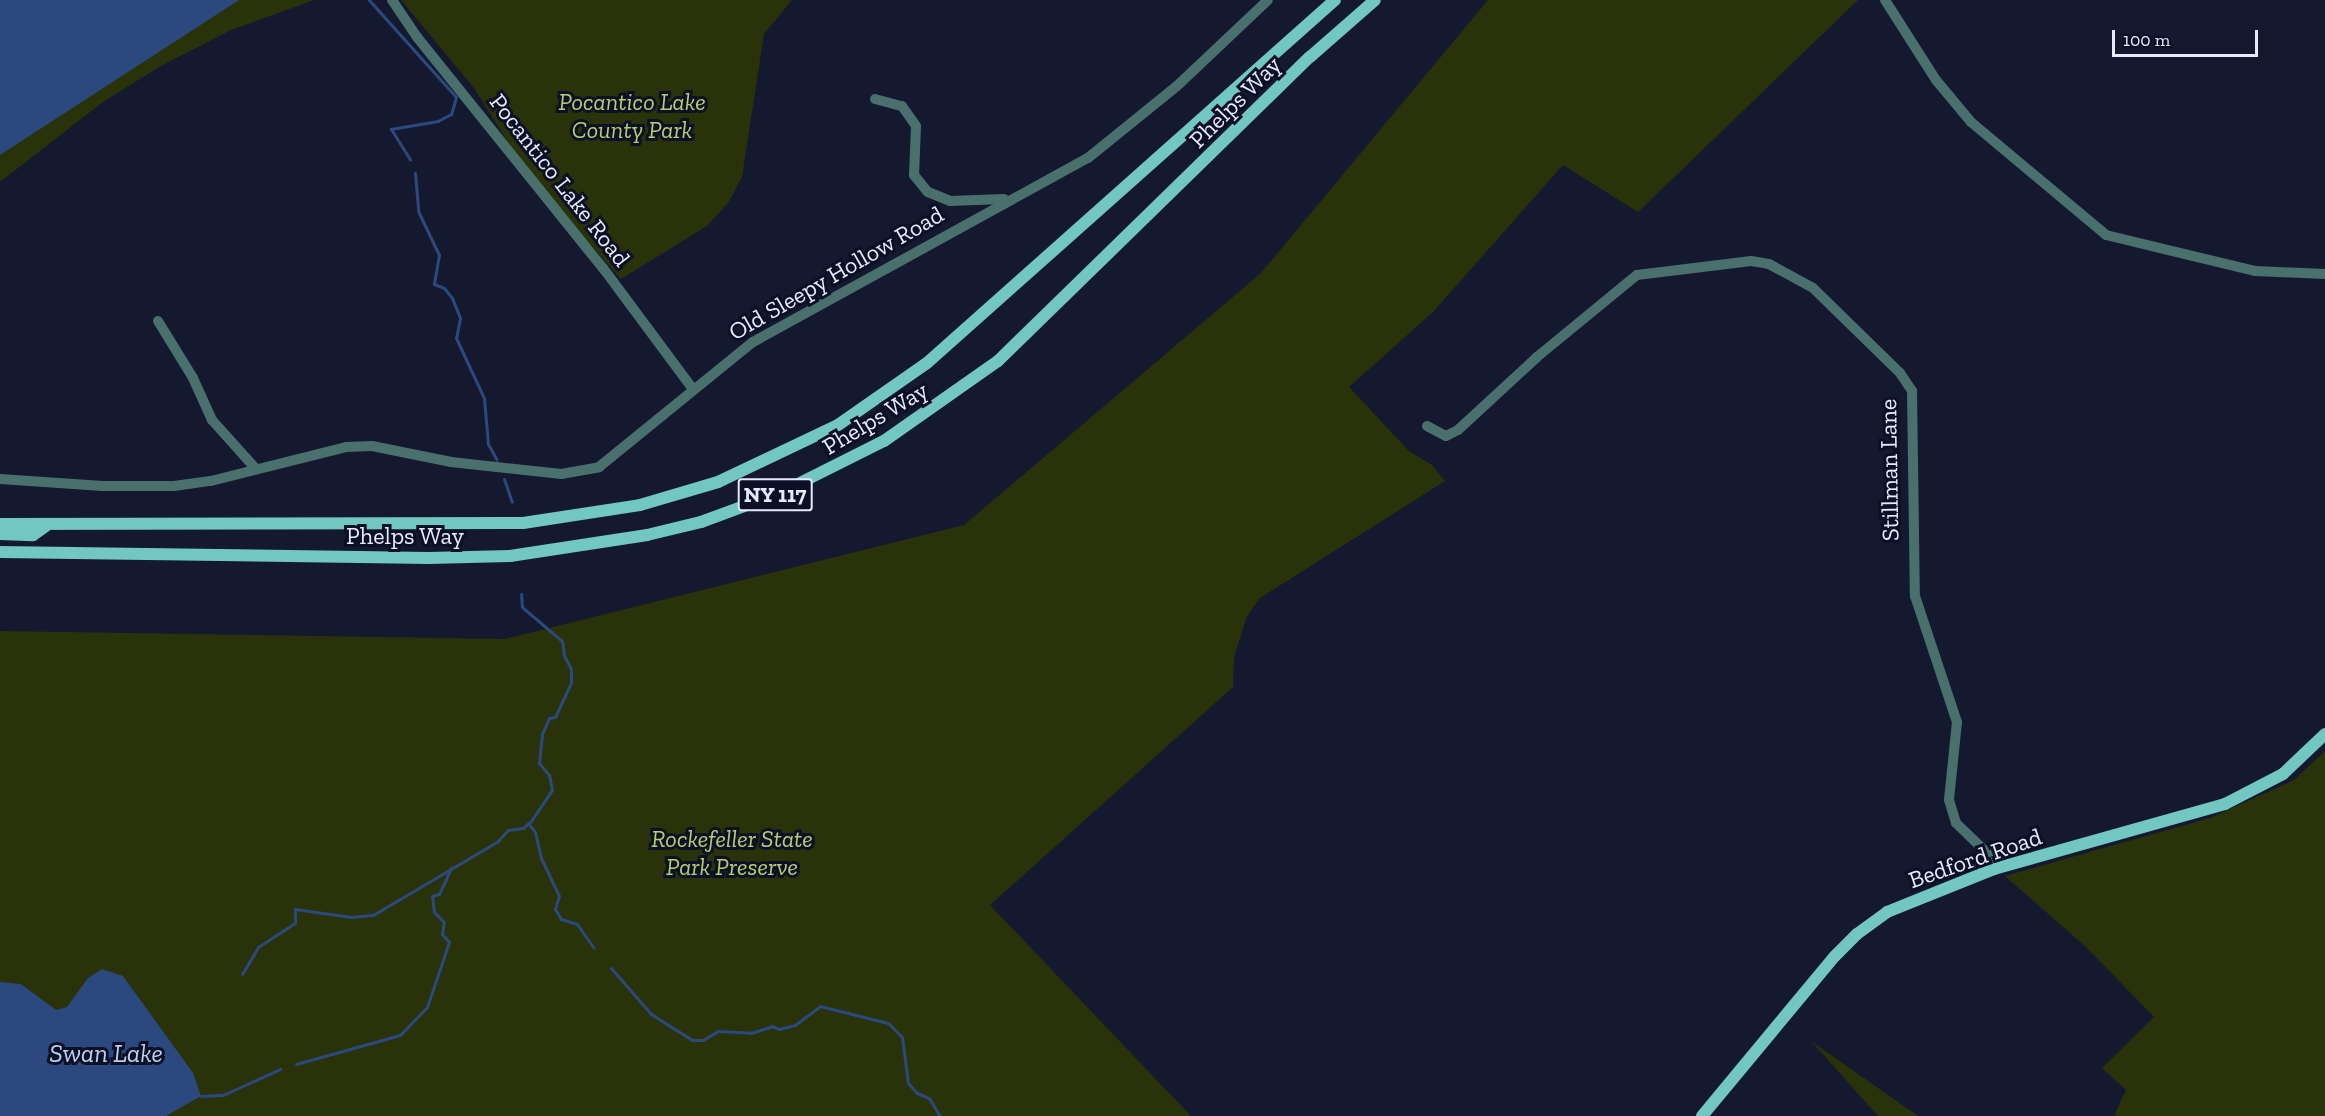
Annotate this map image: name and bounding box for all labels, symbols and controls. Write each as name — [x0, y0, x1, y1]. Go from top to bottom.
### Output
scale bar — [2115, 18, 2260, 56]
text: 100 m — [2123, 29, 2170, 51]
street label: Phelps Way — [1183, 50, 1287, 154]
street label: Pocantico Lake Road — [484, 88, 636, 272]
park label: Pocantico Lake County Park — [558, 88, 706, 144]
street label: Old Sleepy Hollow Road — [723, 199, 949, 347]
street label: Phelps Way — [817, 375, 933, 461]
street label: Stillman Lane — [1873, 399, 1905, 541]
road number: NY 117 — [736, 476, 814, 514]
street label: Phelps Way — [346, 522, 464, 550]
street label: Bedford Road — [1905, 822, 2045, 894]
park label: Rockefeller State Park Preserve — [651, 825, 813, 881]
water label: Swan Lake — [49, 1038, 163, 1070]

